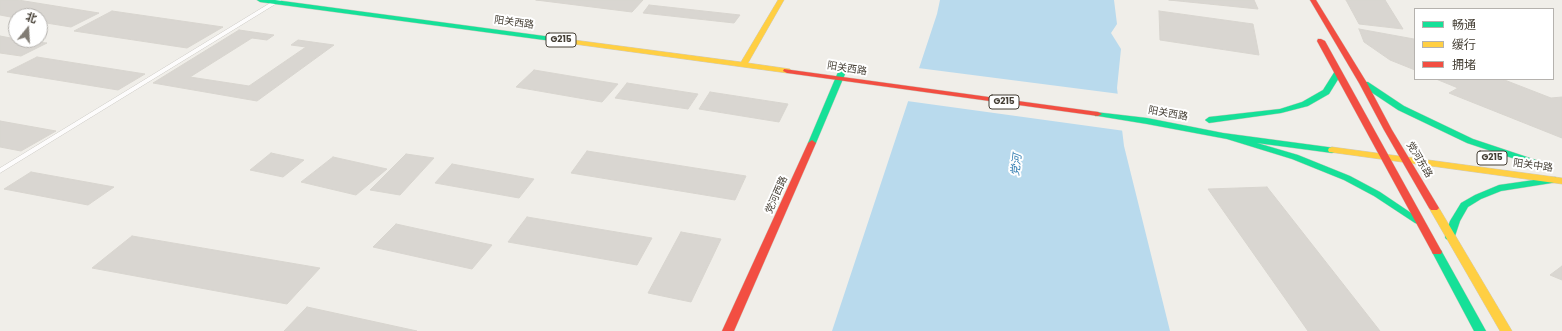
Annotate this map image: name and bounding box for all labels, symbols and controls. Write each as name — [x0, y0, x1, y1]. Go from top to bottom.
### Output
north arrow — [8, 8, 48, 48]
text: 北 — [24, 8, 39, 27]
legend — [1414, 8, 1554, 80]
street label: 阳关西路 — [493, 14, 535, 32]
text: 畅通 — [1452, 16, 1476, 33]
road number: G215 — [546, 33, 576, 47]
text: 缓行 — [1452, 36, 1476, 53]
text: 拥堵 — [1452, 56, 1476, 73]
street label: 阳关西路 — [826, 60, 868, 78]
road number: G215 — [989, 95, 1019, 109]
street label: 阳关西路 — [1147, 105, 1189, 123]
street label: 党河东路 — [1404, 140, 1434, 180]
road number: G215 — [1477, 151, 1507, 165]
water label: 党河 — [1009, 153, 1025, 177]
street label: 阳关中路 — [1512, 157, 1554, 175]
street label: 党河西路 — [763, 174, 791, 216]

